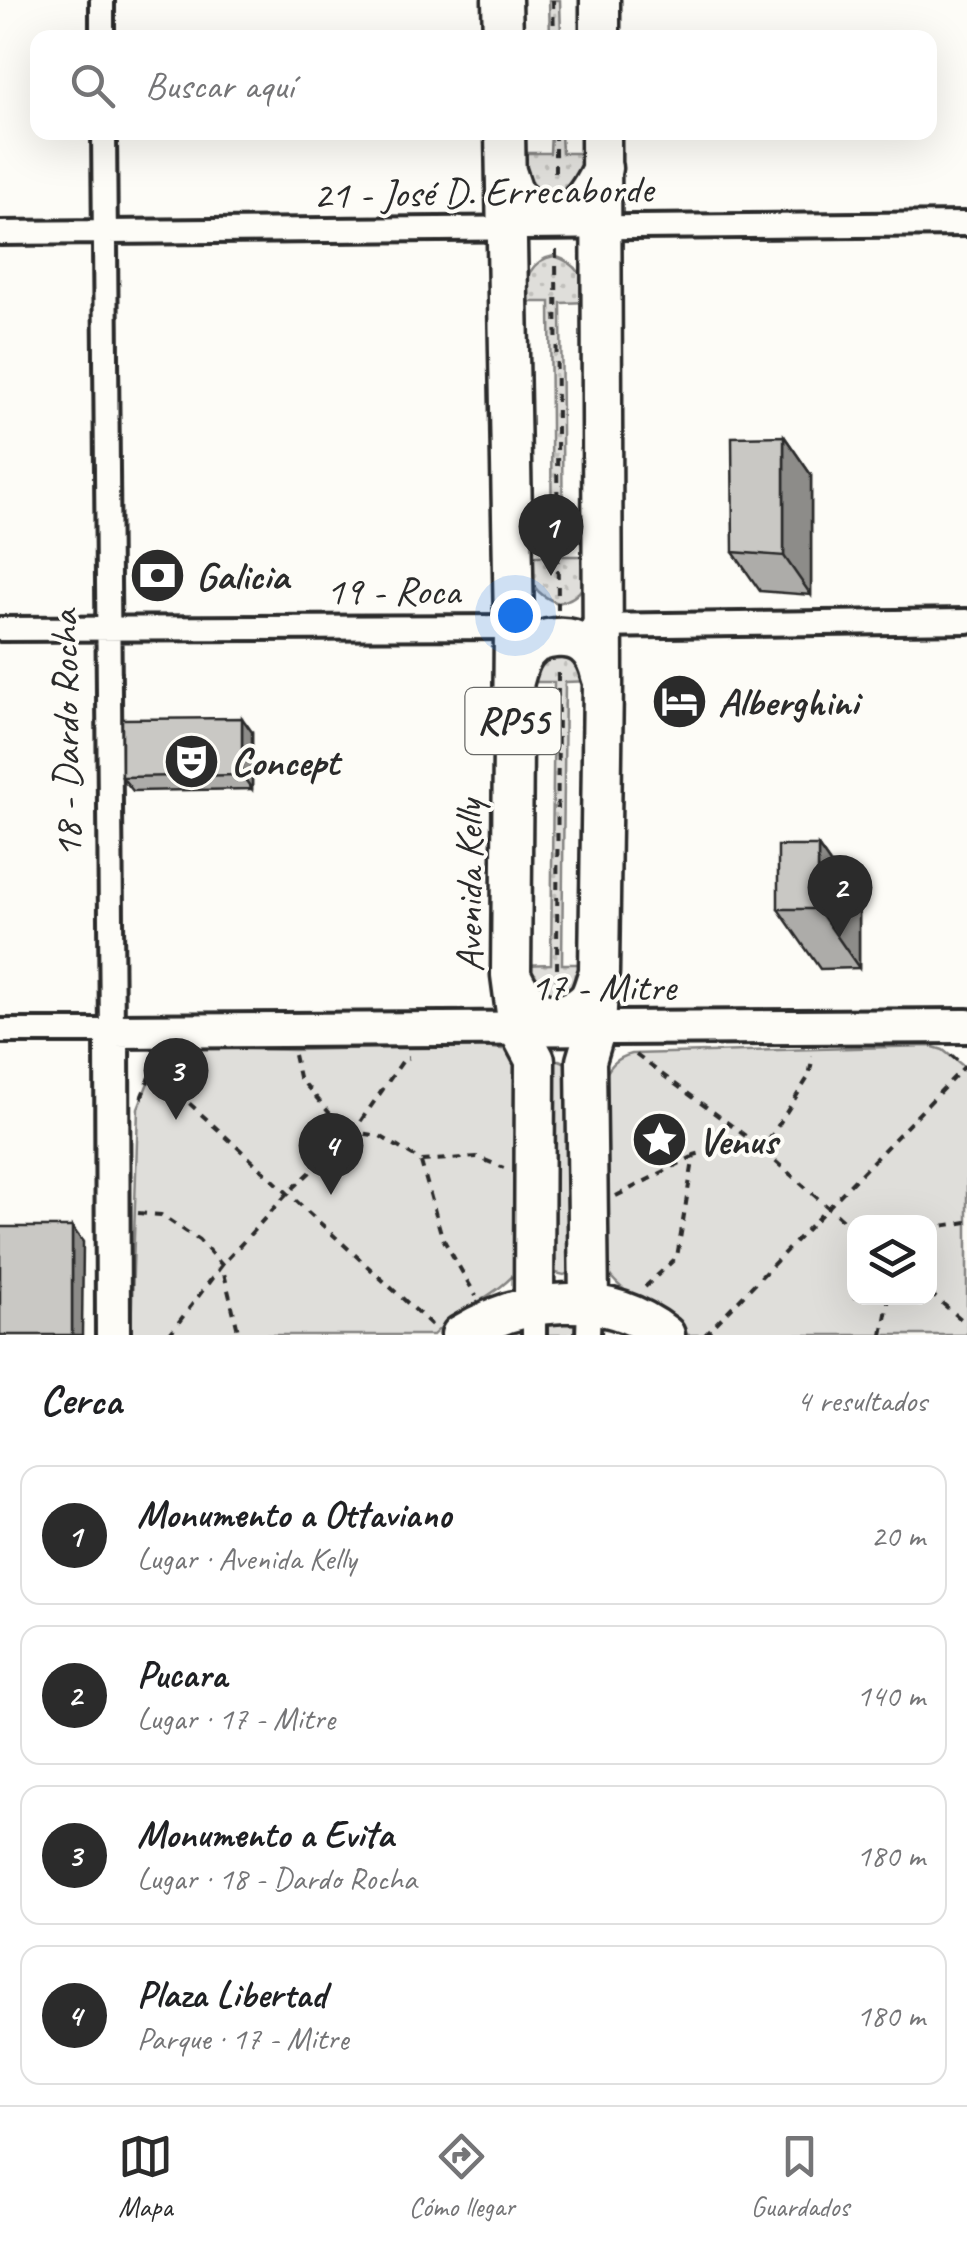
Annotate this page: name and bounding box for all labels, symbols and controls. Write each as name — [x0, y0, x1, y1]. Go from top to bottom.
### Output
search box — [30, 30, 937, 140]
icon: search — [65, 58, 120, 113]
text: Buscar aquí — [145, 62, 294, 109]
street label: 21 - José D. Errecaborde — [313, 164, 656, 220]
pin: 1 — [518, 494, 584, 576]
bank icon: Galicia — [127, 545, 187, 605]
place label: Galicia — [196, 551, 292, 601]
street label: 19 - Roca — [326, 566, 463, 616]
your location — [490, 590, 541, 641]
street label: 18 - Dardo Rocha — [39, 607, 93, 858]
hotel icon: Alberghini — [649, 671, 709, 731]
place label: Alberghini — [718, 677, 863, 727]
road number: RP55 — [466, 688, 560, 754]
theatre icon: Concept — [162, 731, 222, 791]
place label: Concept — [231, 737, 343, 787]
street label: Avenida Kelly — [444, 797, 494, 972]
pin: 2 — [808, 854, 872, 937]
street label: 17 - Mitre — [530, 962, 679, 1012]
pin: 3 — [144, 1038, 208, 1120]
place icon: Venus — [629, 1110, 689, 1170]
pin: 4 — [298, 1112, 364, 1195]
place label: Venus — [698, 1116, 781, 1166]
map controls — [847, 1215, 937, 1305]
button: layers — [847, 1215, 937, 1305]
text: Cerca — [40, 1374, 122, 1427]
text: 4 resultados — [796, 1380, 927, 1421]
text: Monumento a Ottaviano — [137, 1491, 451, 1538]
text: 1 — [67, 1515, 82, 1556]
text: 20 m — [871, 1515, 925, 1556]
text: Lugar · Avenida Kelly — [137, 1538, 356, 1579]
text: Pucara — [137, 1651, 227, 1698]
text: 2 — [67, 1675, 82, 1716]
text: 140 m — [856, 1675, 925, 1716]
text: Lugar · 17 - Mitre — [137, 1698, 335, 1739]
text: Monumento a Evita — [137, 1811, 394, 1858]
text: 3 — [67, 1835, 82, 1876]
text: 180 m — [856, 1835, 925, 1876]
text: Lugar · 18 - Dardo Rocha — [137, 1858, 417, 1899]
text: Plaza Libertad — [137, 1971, 326, 2018]
text: 4 — [67, 1995, 82, 2036]
text: 180 m — [856, 1995, 925, 2036]
text: Parque · 17 - Mitre — [137, 2018, 348, 2059]
tab: Mapa — [118, 2129, 173, 2224]
tab: Cómo llegar — [409, 2129, 515, 2224]
tab: Guardados — [751, 2129, 849, 2224]

